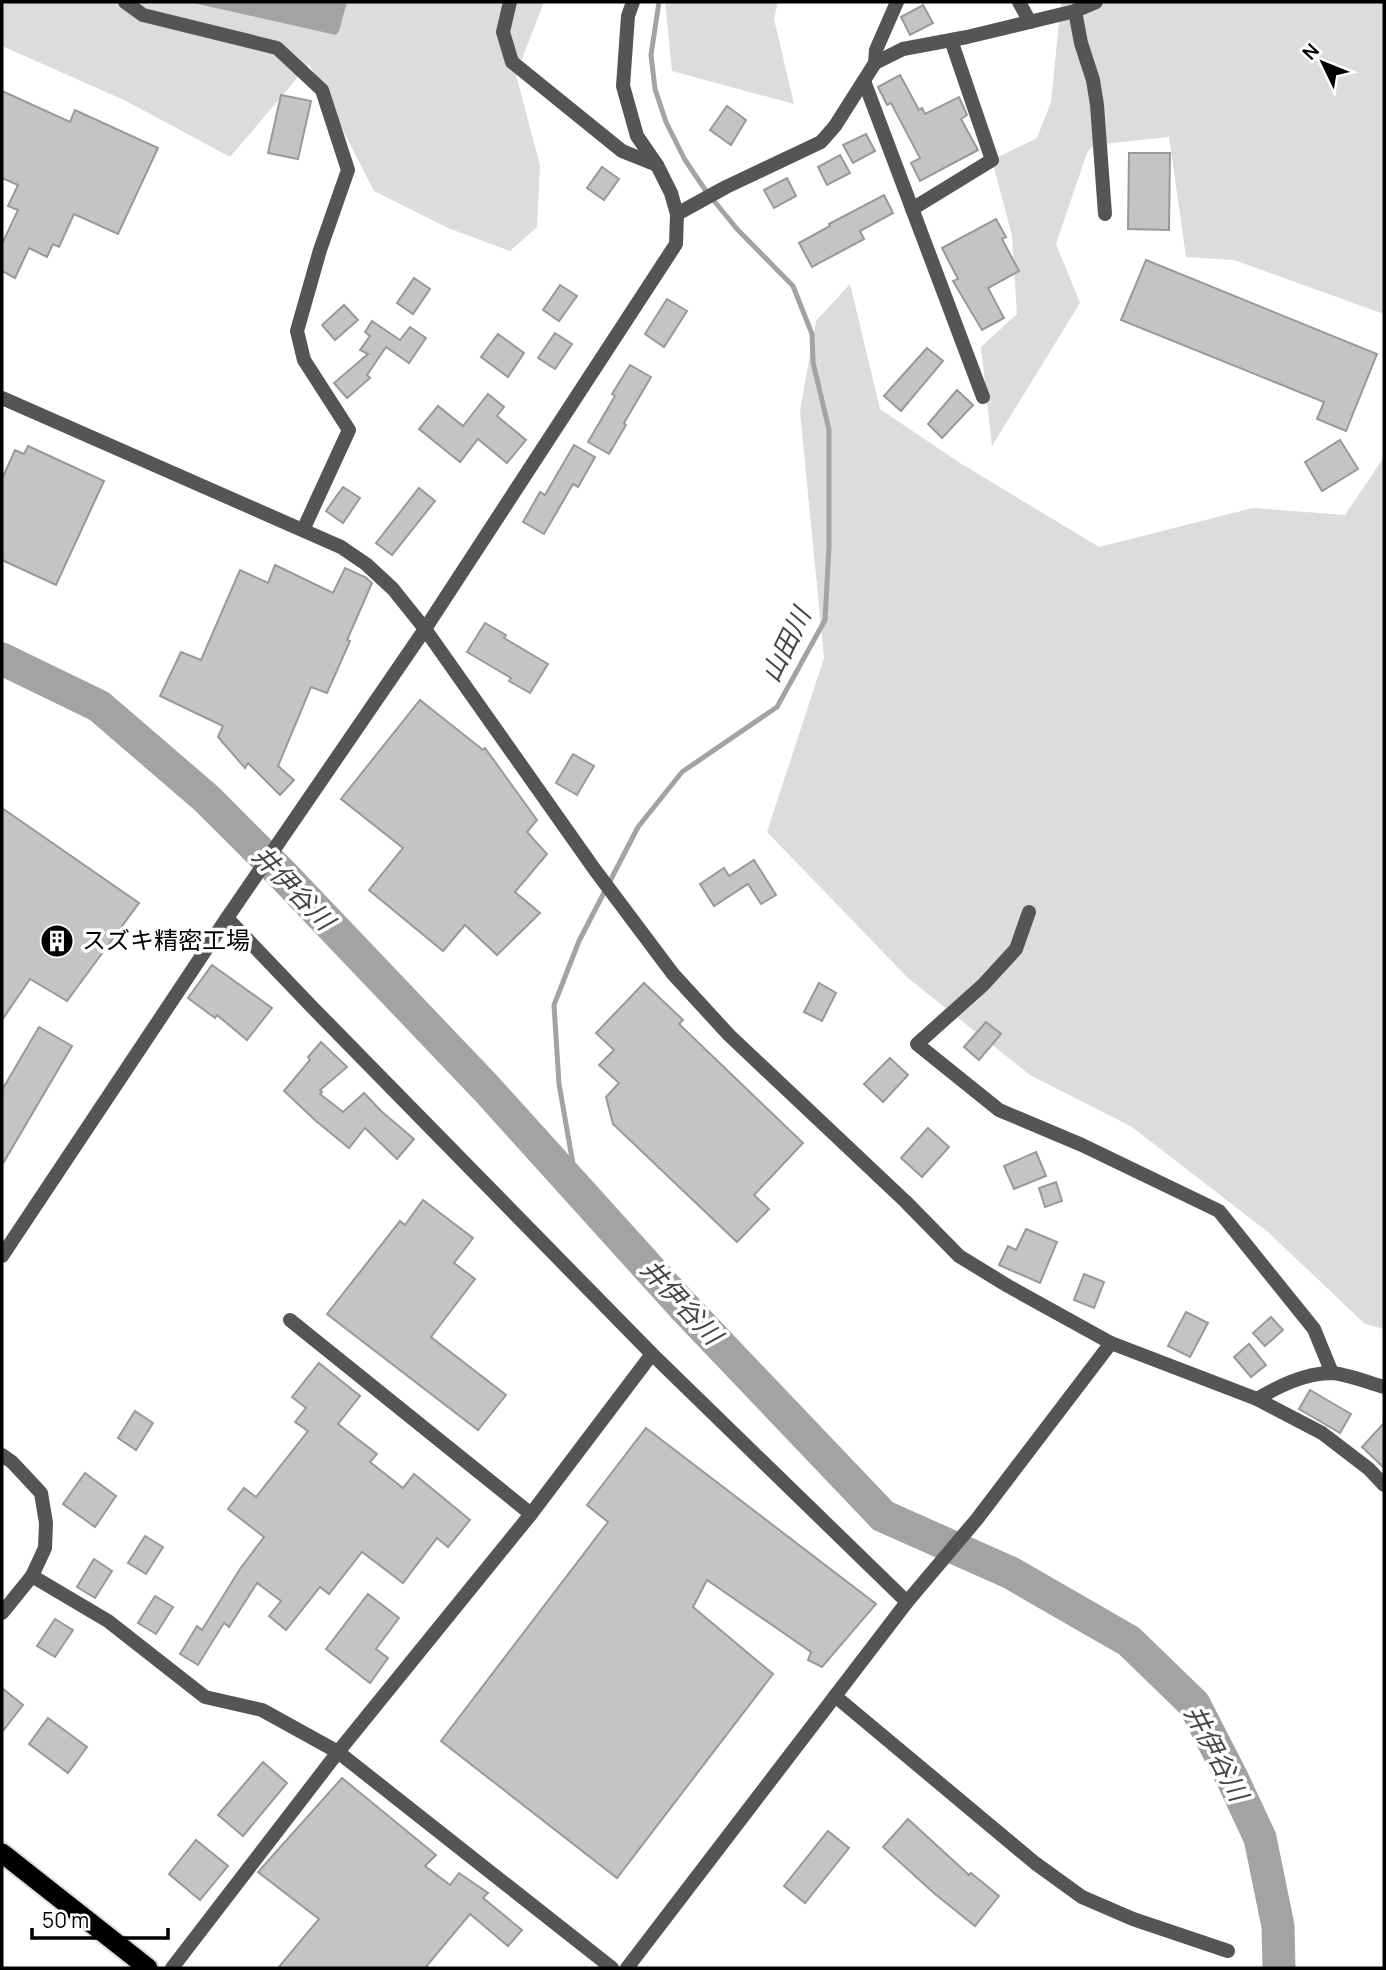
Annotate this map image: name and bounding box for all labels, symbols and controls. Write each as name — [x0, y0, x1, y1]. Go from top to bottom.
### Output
north arrow — [1288, 28, 1358, 98]
text: N — [1296, 38, 1325, 65]
water label: 山田川 — [752, 599, 820, 688]
water label: 井伊谷川 — [245, 837, 345, 939]
building icon: スズキ精密工場 — [38, 922, 76, 960]
place label: スズキ精密工場 — [82, 923, 250, 956]
water label: 井伊谷川 — [633, 1251, 732, 1354]
water label: 井伊谷川 — [1177, 1698, 1259, 1810]
scale bar — [32, 1896, 168, 1940]
text: 50 m — [42, 1906, 89, 1934]

